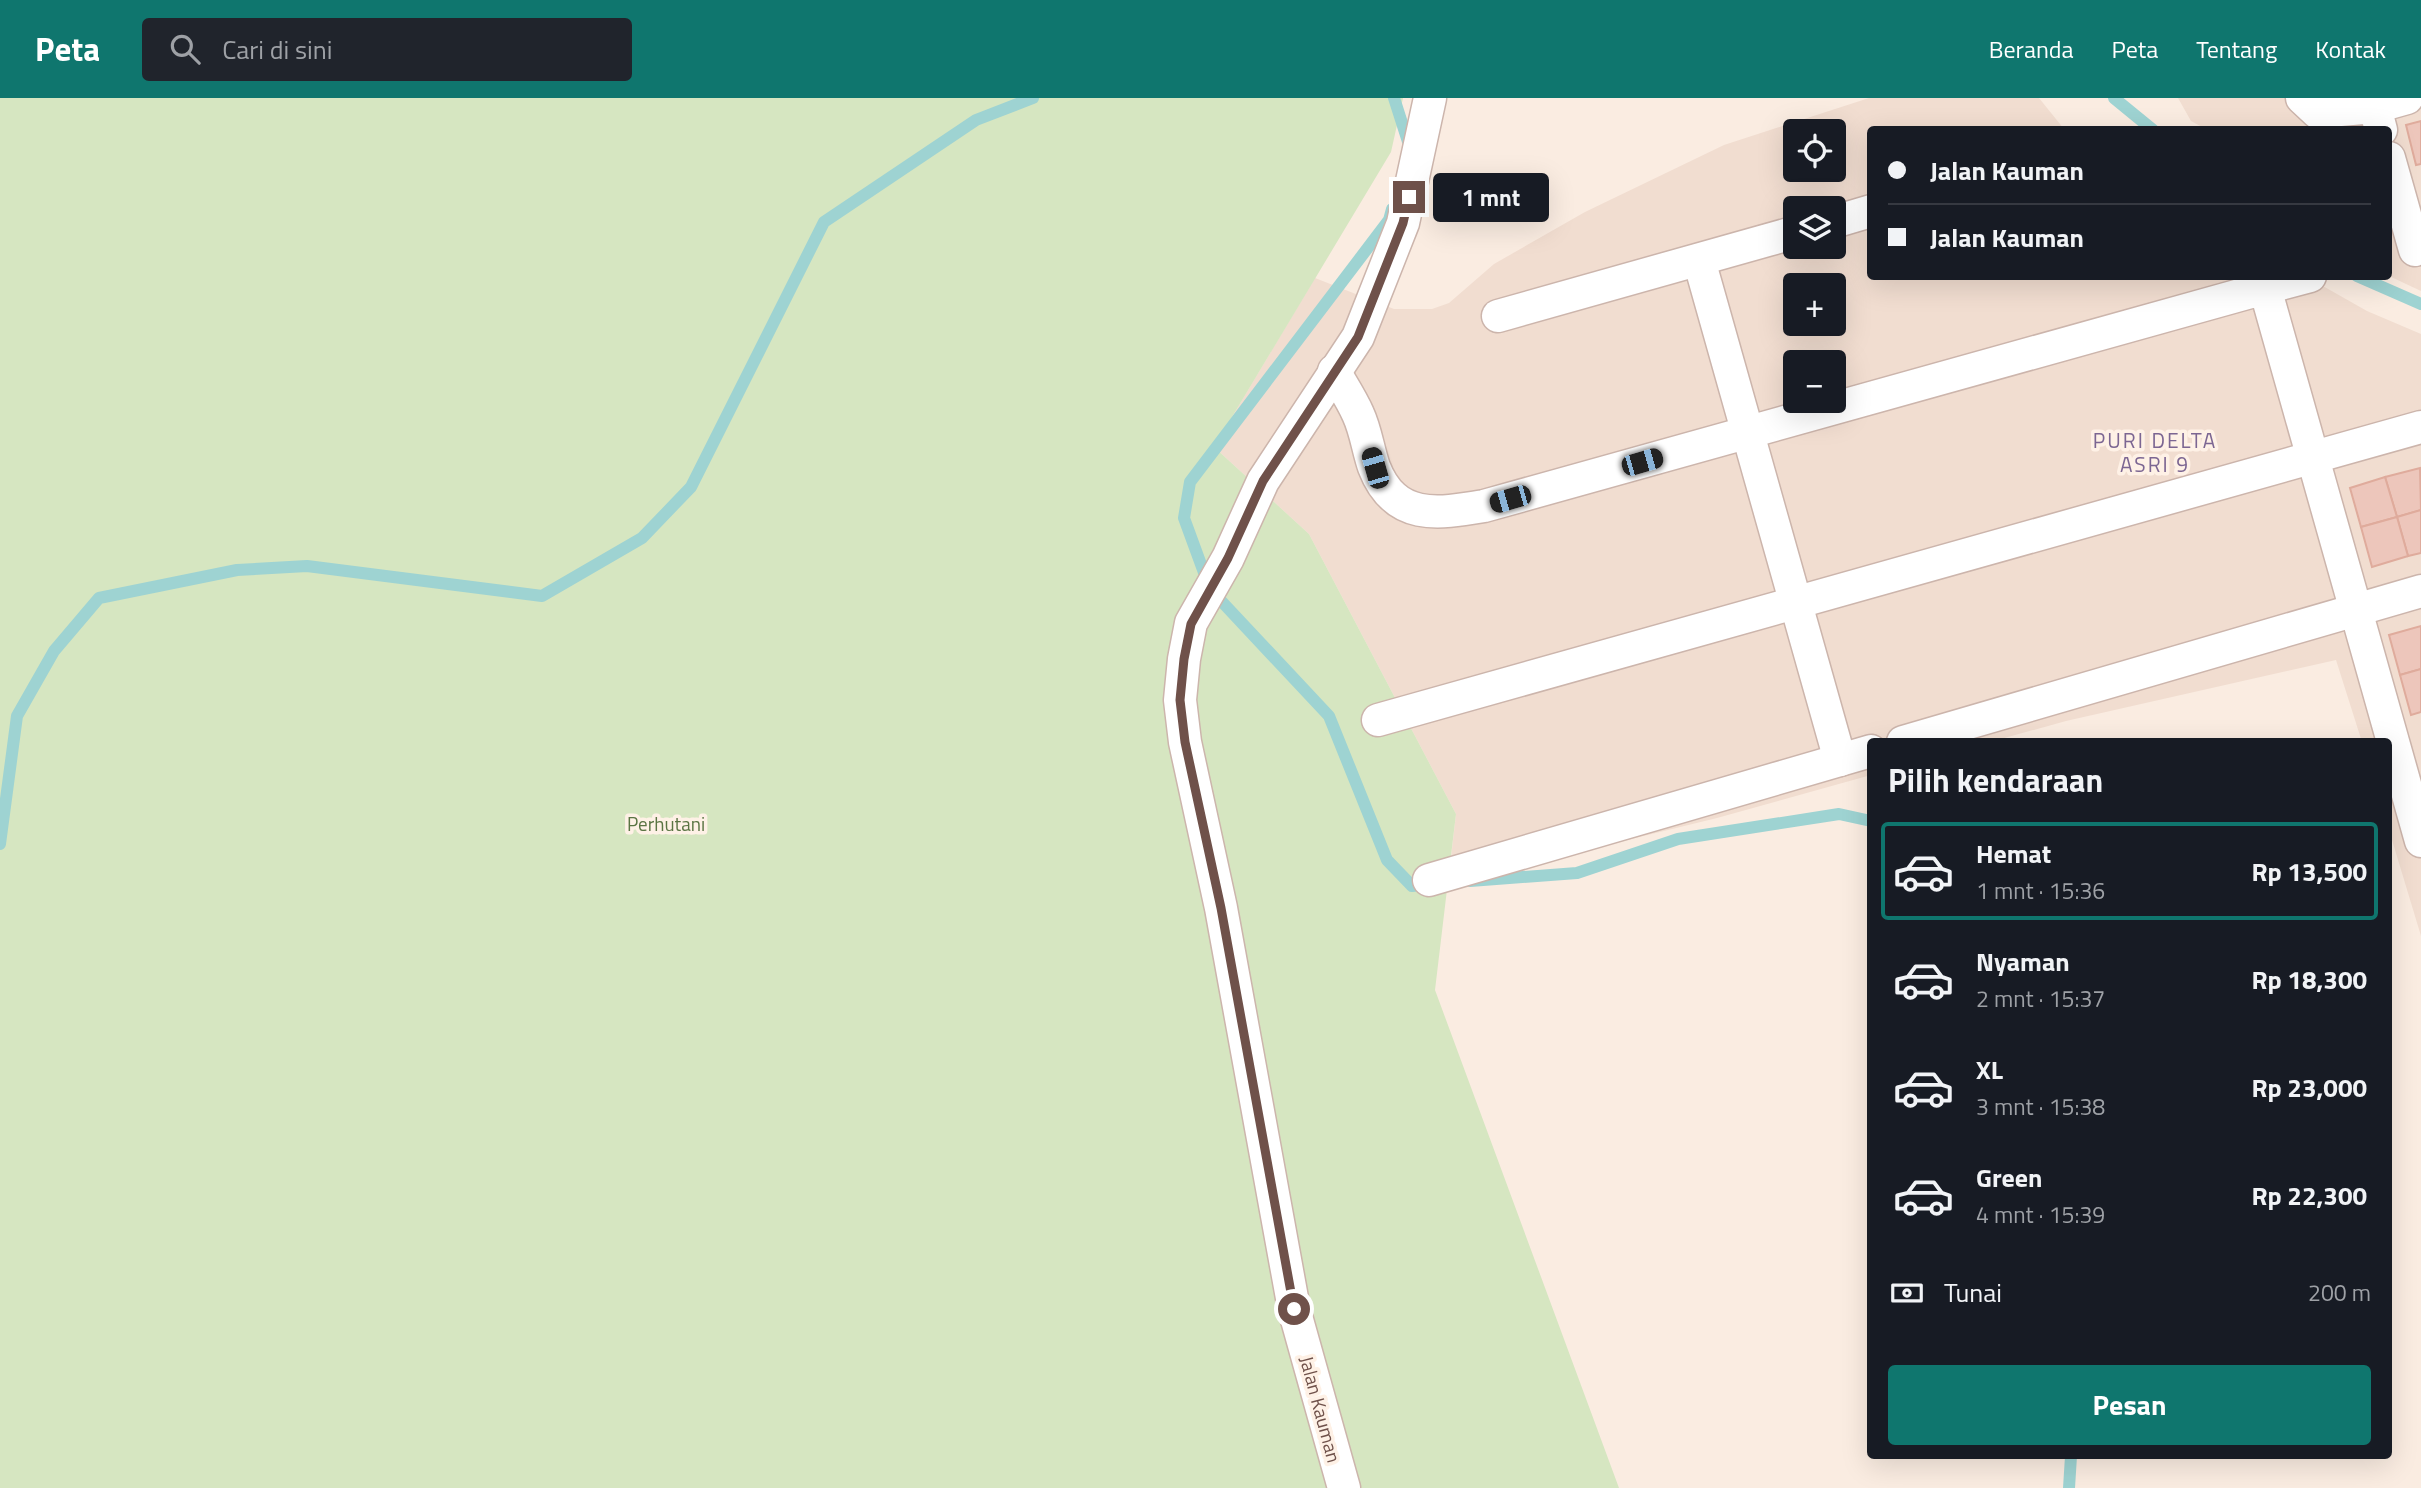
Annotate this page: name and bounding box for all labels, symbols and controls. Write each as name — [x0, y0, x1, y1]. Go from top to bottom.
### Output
search box — [142, 18, 632, 81]
text: Peta — [35, 24, 100, 74]
icon: search — [166, 30, 204, 68]
text: Cari di sini — [222, 30, 332, 69]
text: Beranda — [1989, 31, 2074, 67]
text: Peta — [2112, 31, 2158, 67]
text: Tentang — [2196, 31, 2277, 67]
text: Kontak — [2315, 31, 2386, 67]
map controls — [1783, 119, 1846, 413]
button: locate — [1783, 119, 1846, 182]
text: Jalan Kauman — [1930, 151, 2084, 190]
callout: 1 mnt — [1434, 172, 1549, 222]
text: 1 mnt — [1462, 180, 1520, 215]
route end — [1393, 181, 1425, 213]
button: layers — [1783, 196, 1846, 259]
text: Jalan Kauman — [1930, 218, 2084, 257]
button: + — [1783, 273, 1846, 336]
button: − — [1783, 350, 1846, 413]
district label: PURI DELTA ASRI 9 — [2093, 424, 2217, 480]
car — [1360, 445, 1391, 491]
car — [1619, 446, 1666, 478]
car — [1487, 483, 1534, 515]
text: Pilih kendaraan — [1888, 756, 2103, 804]
park label: Perhutani — [627, 809, 705, 838]
text: Hemat — [1976, 834, 2051, 873]
icon: car — [1892, 840, 1955, 903]
text: Rp 13,500 — [2251, 852, 2367, 891]
text: 1 mnt · 15:36 — [1976, 873, 2105, 908]
text: Nyaman — [1976, 942, 2070, 981]
icon: car — [1892, 948, 1955, 1011]
text: Rp 18,300 — [2251, 960, 2367, 999]
text: 2 mnt · 15:37 — [1976, 981, 2105, 1016]
text: XL — [1976, 1050, 2003, 1089]
icon: car — [1892, 1056, 1955, 1119]
text: Rp 23,000 — [2251, 1068, 2367, 1107]
text: 3 mnt · 15:38 — [1976, 1089, 2105, 1124]
text: Green — [1976, 1158, 2042, 1197]
icon: car — [1892, 1164, 1955, 1227]
text: Rp 22,300 — [2251, 1176, 2367, 1215]
text: 4 mnt · 15:39 — [1976, 1197, 2105, 1232]
text: Tunai — [1944, 1273, 2002, 1312]
icon: cash — [1888, 1274, 1926, 1312]
text: 200 m — [2308, 1275, 2371, 1310]
route start — [1278, 1293, 1310, 1325]
street label: Jalan Kauman — [1293, 1352, 1349, 1466]
button: Pesan — [1888, 1365, 2371, 1445]

